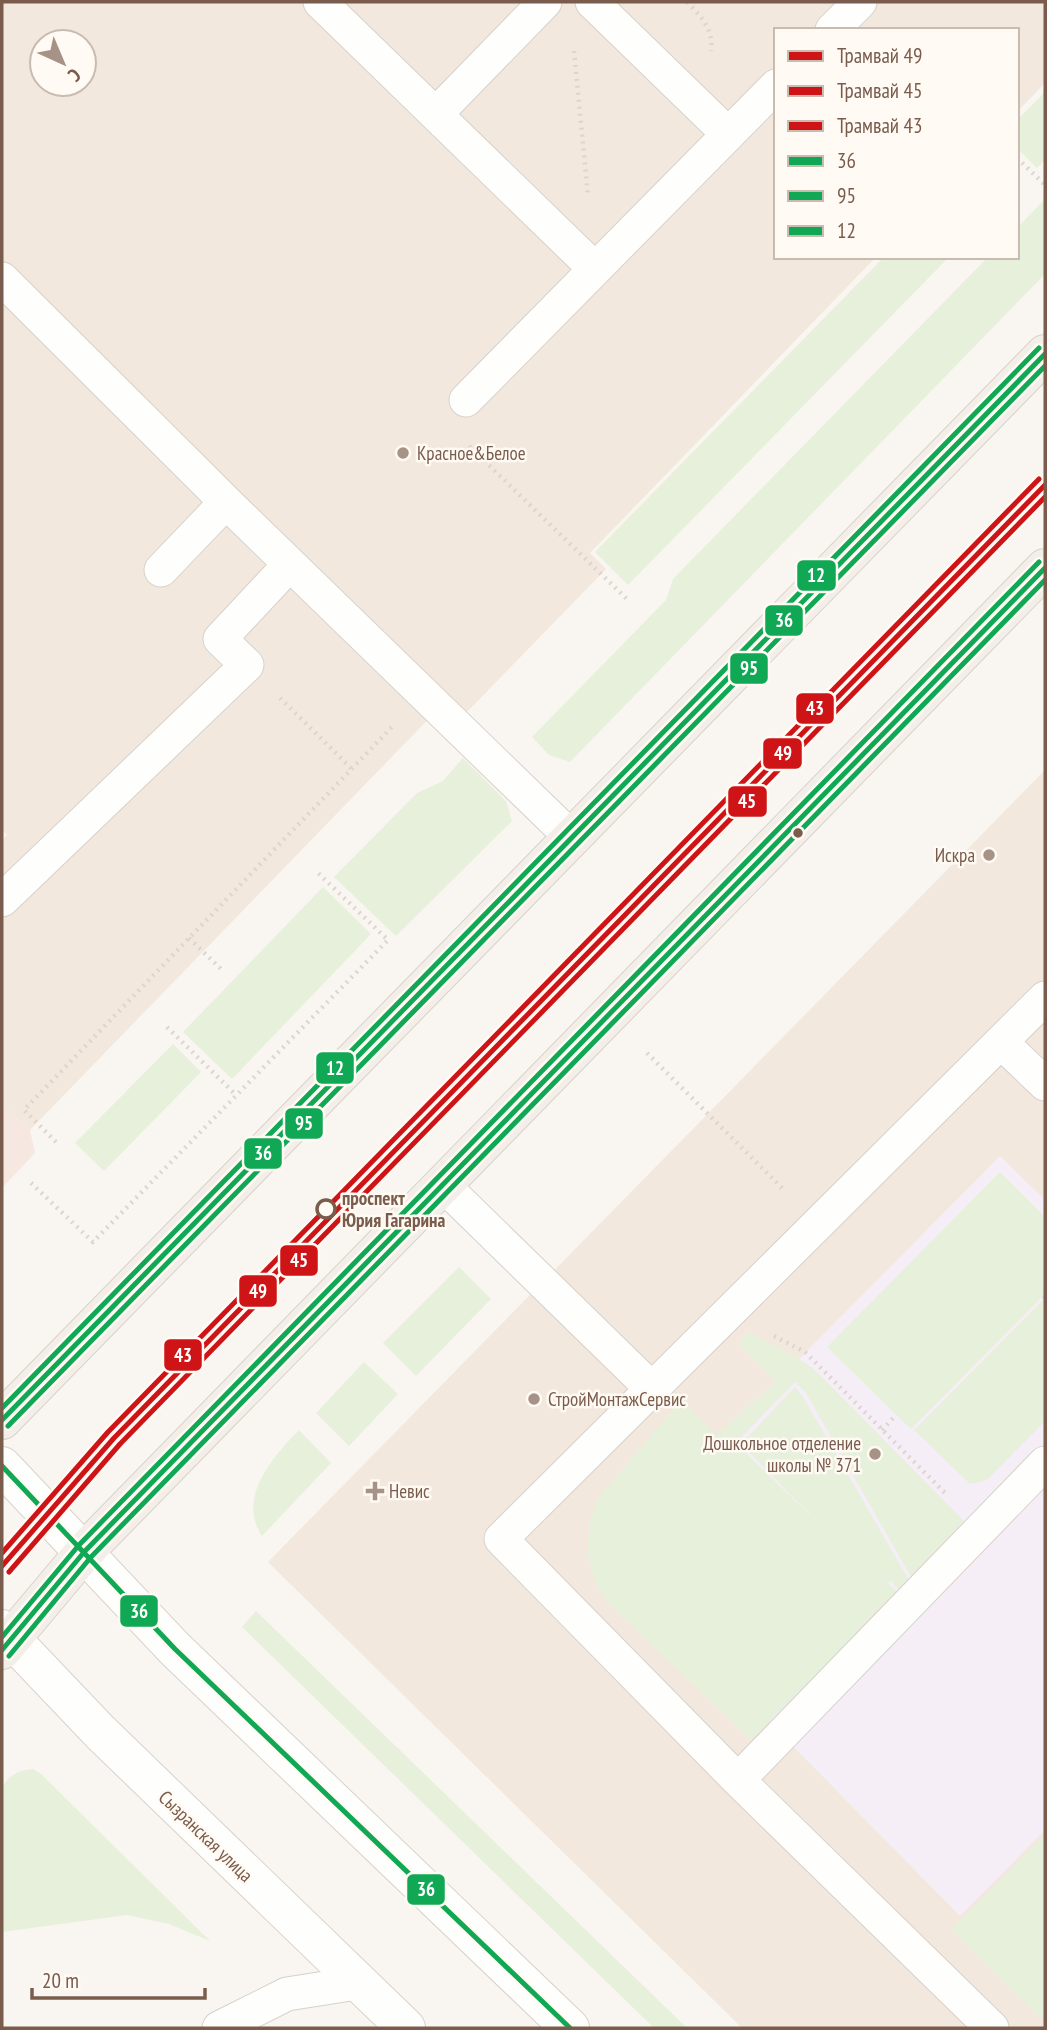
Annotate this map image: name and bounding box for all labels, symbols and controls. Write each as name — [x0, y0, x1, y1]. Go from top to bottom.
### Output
north arrow — [28, 28, 98, 98]
legend — [774, 28, 1019, 259]
text: Трамвай 49 — [837, 42, 922, 69]
text: С — [63, 64, 86, 87]
text: Трамвай 45 — [837, 77, 922, 104]
text: Трамвай 43 — [837, 112, 922, 139]
text: 36 — [837, 147, 856, 174]
text: 95 — [837, 182, 856, 209]
text: 12 — [837, 217, 856, 244]
place label: Красное&Белое — [417, 441, 526, 465]
marker: Красное&Белое — [395, 445, 411, 461]
line badge: 12 — [796, 559, 837, 592]
text: 12 — [807, 563, 825, 587]
line badge: 36 — [764, 604, 804, 637]
text: 36 — [775, 608, 793, 632]
line badge: 95 — [729, 652, 769, 685]
text: 95 — [740, 656, 758, 680]
line badge: 43 — [795, 692, 835, 725]
text: 43 — [806, 696, 824, 720]
line badge: 49 — [762, 737, 803, 770]
text: 49 — [774, 741, 792, 765]
line badge: 45 — [727, 785, 768, 818]
text: 45 — [738, 789, 756, 813]
unlabelled marker — [791, 826, 805, 840]
place label: Искра — [935, 843, 975, 867]
marker: Искра — [981, 847, 997, 863]
line badge: 12 — [315, 1051, 355, 1085]
text: 12 — [326, 1056, 344, 1080]
line badge: 95 — [284, 1107, 324, 1140]
text: 95 — [295, 1111, 313, 1135]
line badge: 36 — [243, 1137, 283, 1170]
text: 36 — [254, 1141, 272, 1165]
place label: проспект Юрия Гагарина — [342, 1186, 445, 1232]
marker: проспект Юрия Гагарина — [316, 1199, 336, 1219]
line badge: 45 — [279, 1244, 319, 1277]
text: 45 — [290, 1248, 308, 1272]
line badge: 49 — [238, 1274, 278, 1308]
text: 49 — [249, 1279, 267, 1303]
line badge: 43 — [163, 1338, 203, 1372]
text: 43 — [174, 1343, 192, 1367]
place label: СтройМонтажСервис — [548, 1387, 686, 1411]
marker: СтройМонтажСервис — [526, 1391, 542, 1407]
place label: Дошкольное отделение школы № 371 — [703, 1431, 861, 1477]
marker: Дошкольное отделение школы № 371 — [867, 1446, 883, 1462]
place label: Невис — [389, 1479, 430, 1503]
marker: Невис — [367, 1483, 383, 1499]
line badge: 36 — [119, 1594, 159, 1628]
text: 36 — [130, 1599, 148, 1623]
street label: Сызранская улица — [154, 1785, 258, 1887]
line badge: 36 — [406, 1873, 446, 1906]
text: 36 — [417, 1877, 435, 1901]
scale bar — [32, 1956, 205, 2000]
text: 20 m — [42, 1967, 79, 1994]

